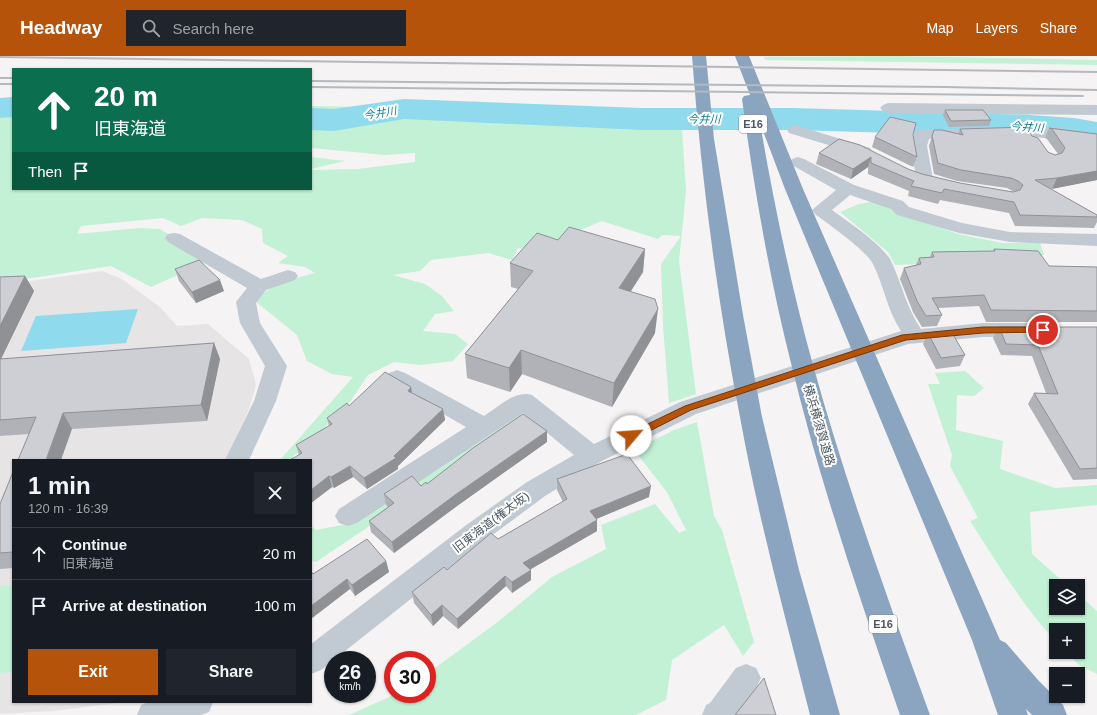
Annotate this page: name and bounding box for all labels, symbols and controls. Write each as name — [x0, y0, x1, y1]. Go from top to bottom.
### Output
search box — [126, 10, 406, 46]
text: Headway — [20, 17, 102, 38]
icon: search — [140, 17, 162, 39]
text: Search here — [172, 20, 254, 37]
text: Map — [926, 20, 954, 36]
text: Layers — [976, 20, 1018, 36]
text: Share — [1040, 20, 1077, 36]
text: 20 m — [94, 81, 158, 112]
icon: ahead — [28, 84, 80, 136]
water label: 今井川 — [363, 104, 398, 122]
water label: 今井川 — [688, 113, 721, 125]
road number: E16 — [739, 115, 767, 133]
text: 旧東海道 — [94, 119, 166, 139]
water label: 今井川 — [1010, 120, 1045, 134]
icon: arrive — [70, 160, 92, 182]
text: Then — [28, 163, 62, 180]
pin — [1026, 313, 1060, 347]
icon: arrive — [1032, 319, 1054, 341]
street label: 横浜横須賀道路 — [801, 383, 837, 467]
position arrow — [610, 415, 652, 457]
text: 1 min — [28, 472, 91, 499]
button: close — [254, 472, 296, 514]
street label: 旧東海道(権太坂) — [450, 489, 532, 555]
text: 120 m · 16:39 — [28, 501, 108, 516]
text: Continue — [62, 536, 127, 553]
icon: ahead — [28, 543, 50, 565]
text: 20 m — [263, 545, 296, 562]
text: 旧東海道 — [62, 556, 114, 571]
map controls — [1049, 579, 1085, 703]
button: layers — [1049, 579, 1085, 615]
icon: arrive — [28, 595, 50, 617]
text: Arrive at destination — [62, 597, 207, 614]
text: 100 m — [254, 597, 296, 614]
road number: E16 — [869, 615, 897, 633]
button: + — [1049, 623, 1085, 659]
button: Exit — [28, 649, 158, 695]
button: Share — [166, 649, 296, 695]
speed limit sign: 30 — [384, 651, 436, 703]
text: 26 — [339, 661, 361, 683]
button: − — [1049, 667, 1085, 703]
text: km/h — [339, 681, 361, 692]

